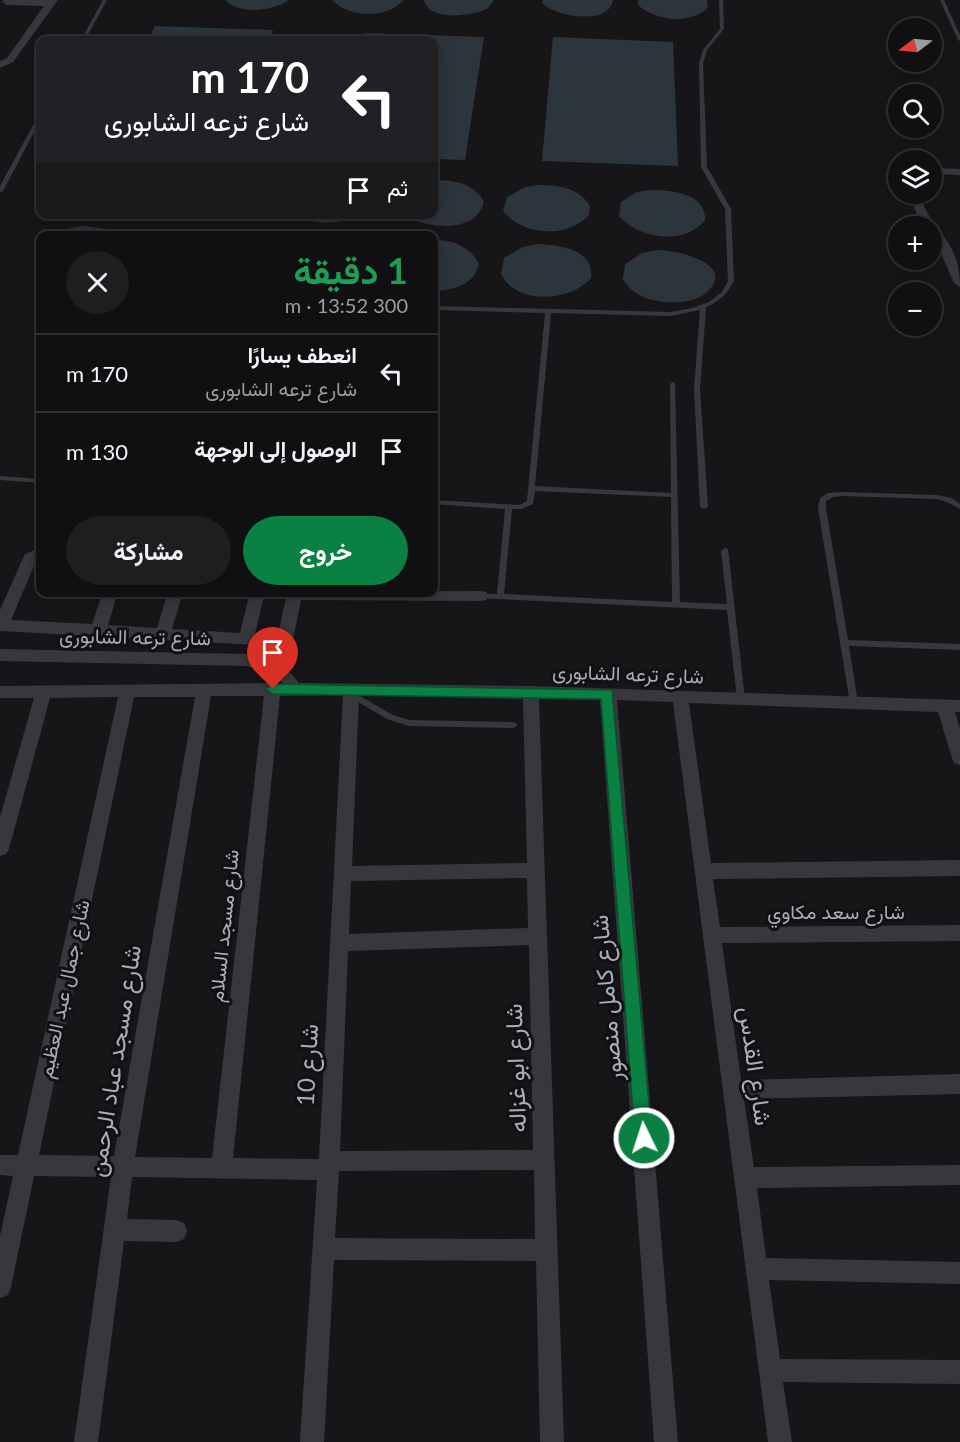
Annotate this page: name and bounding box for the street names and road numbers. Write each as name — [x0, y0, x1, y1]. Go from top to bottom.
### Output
street label: شارع ترعه الشابورى — [59, 623, 211, 652]
street label: شارع ترعه الشابورى — [552, 658, 704, 691]
street label: شارع مسجد السلام — [203, 848, 246, 1004]
street label: شارع جمال عبد العظيم — [32, 897, 97, 1081]
street label: شارع سعد مكاوي — [767, 899, 905, 929]
street label: شارع كامل منصور — [584, 914, 630, 1083]
street label: شارع مسجد عباد الرحمن — [81, 943, 149, 1179]
street label: شارع ابو غزاله — [498, 1003, 534, 1133]
street label: شارع القدس — [731, 1004, 779, 1128]
street label: شارع 10 — [290, 1023, 326, 1107]

